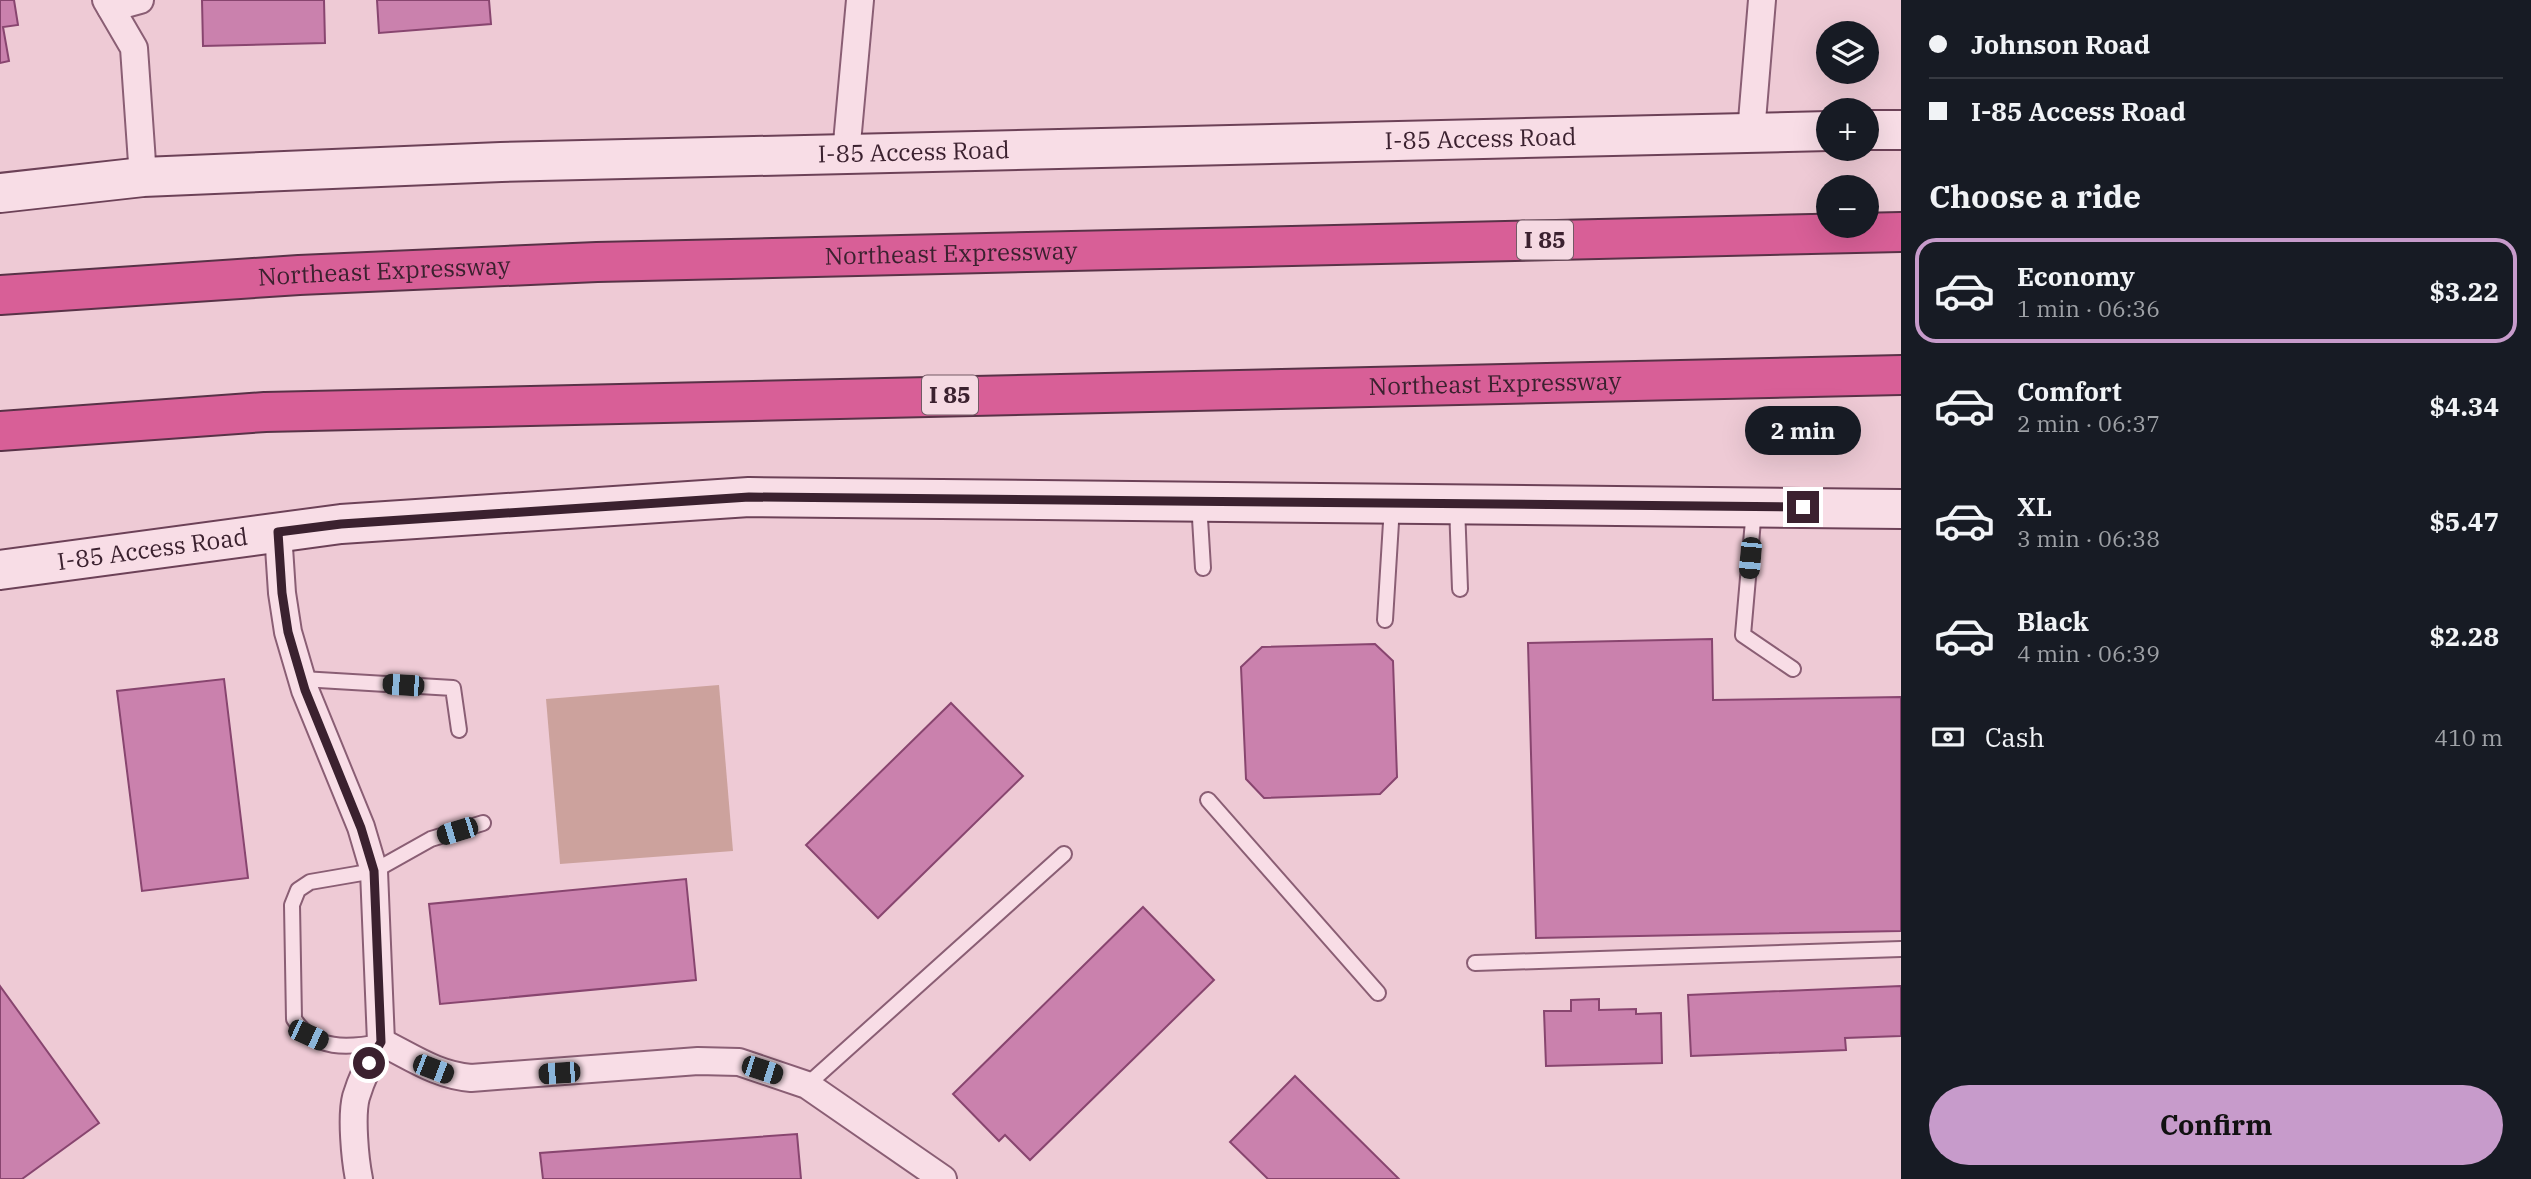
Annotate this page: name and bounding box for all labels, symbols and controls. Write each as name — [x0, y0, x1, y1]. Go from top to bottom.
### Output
map controls — [1816, 21, 1879, 238]
button: layers — [1816, 21, 1879, 84]
text: Johnson Road — [1971, 27, 2150, 61]
text: I-85 Access Road — [1971, 94, 2186, 128]
button: + — [1816, 98, 1879, 161]
street label: I-85 Access Road — [1384, 120, 1577, 156]
street label: I-85 Access Road — [817, 133, 1010, 170]
button: − — [1816, 175, 1879, 238]
text: Choose a ride — [1929, 175, 2141, 217]
road number: I 85 — [1517, 220, 1573, 260]
street label: Northeast Expressway — [824, 234, 1078, 272]
street label: Northeast Expressway — [257, 249, 511, 293]
icon: car — [1933, 259, 1996, 322]
text: Economy — [2017, 259, 2135, 293]
text: $3.22 — [2429, 274, 2499, 308]
text: 1 min · 06:36 — [2017, 293, 2160, 323]
street label: Northeast Expressway — [1368, 364, 1622, 402]
icon: car — [1933, 374, 1996, 437]
text: Comfort — [2017, 374, 2122, 408]
road number: I 85 — [922, 376, 978, 414]
text: $4.34 — [2429, 389, 2499, 423]
callout: 2 min — [1745, 406, 1861, 454]
text: 2 min · 06:37 — [2017, 408, 2160, 438]
text: 2 min — [1771, 415, 1835, 445]
icon: car — [1933, 489, 1996, 552]
text: XL — [2017, 489, 2052, 523]
route end — [1787, 491, 1819, 523]
text: $5.47 — [2429, 504, 2499, 538]
street label: I-85 Access Road — [55, 520, 250, 577]
text: 3 min · 06:38 — [2017, 523, 2160, 553]
car — [1738, 536, 1763, 580]
icon: car — [1933, 604, 1996, 667]
text: Black — [2017, 604, 2089, 638]
text: $2.28 — [2429, 619, 2499, 653]
text: 4 min · 06:39 — [2017, 638, 2160, 668]
car — [382, 673, 425, 697]
icon: cash — [1929, 718, 1967, 756]
text: Cash — [1985, 720, 2045, 754]
text: 410 m — [2434, 722, 2503, 752]
car — [434, 815, 481, 847]
car — [285, 1017, 332, 1053]
route start — [353, 1047, 385, 1079]
car — [410, 1052, 457, 1086]
car — [739, 1054, 786, 1086]
car — [538, 1061, 581, 1085]
button: Confirm — [1929, 1085, 2503, 1165]

